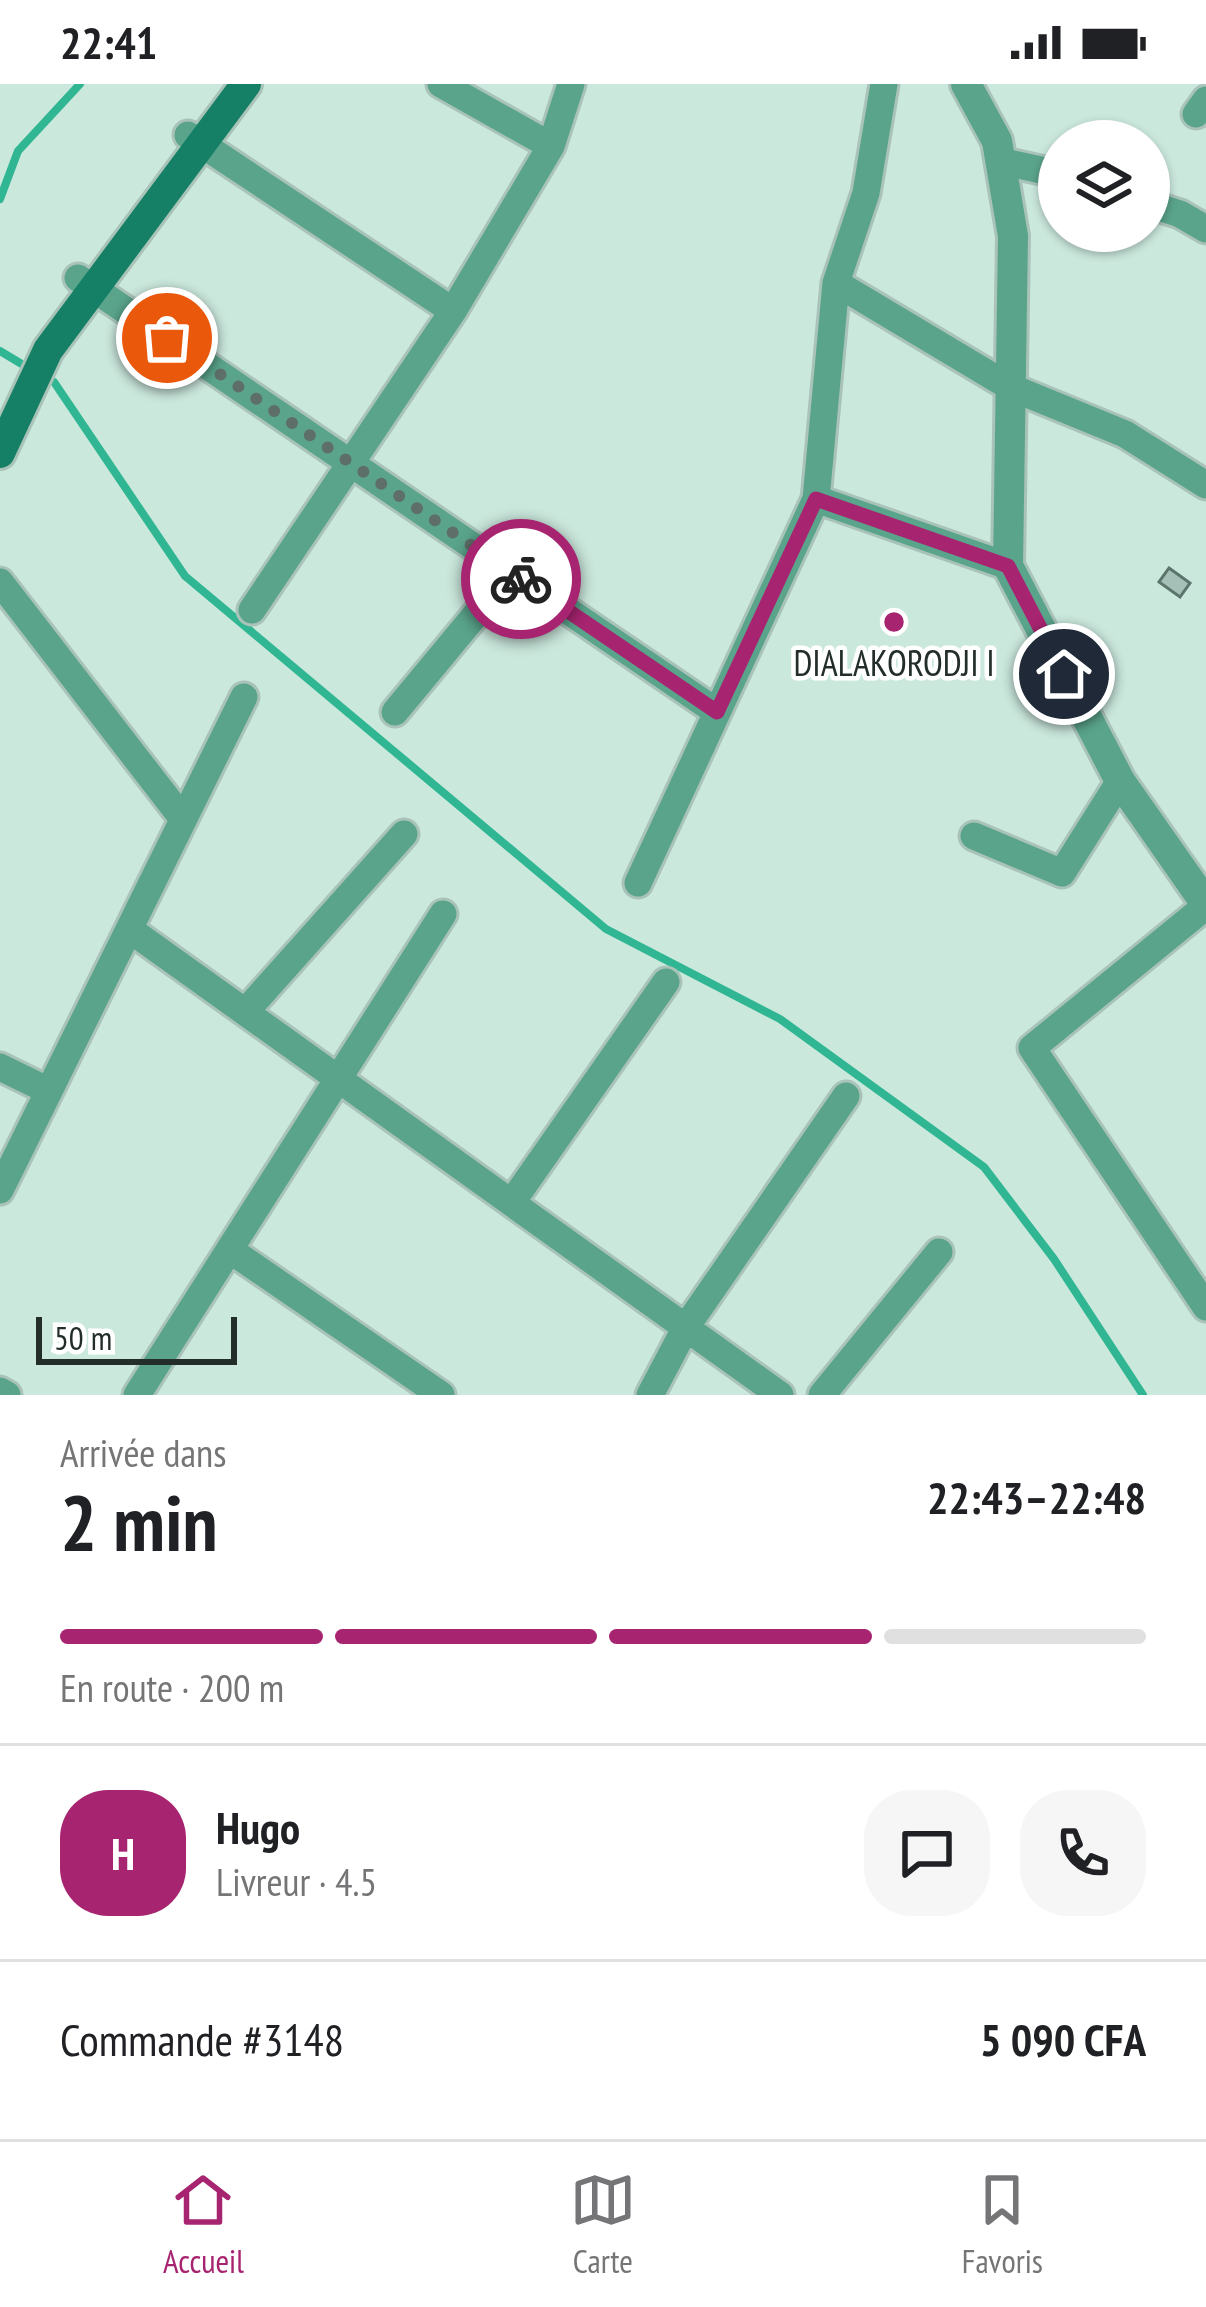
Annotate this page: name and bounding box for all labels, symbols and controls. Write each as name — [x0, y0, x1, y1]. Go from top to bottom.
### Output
text: 22:41 — [60, 13, 157, 71]
map controls — [1038, 120, 1170, 252]
button: layers — [1038, 120, 1170, 252]
pin — [116, 287, 218, 389]
icon: bag — [134, 305, 200, 371]
courier — [461, 519, 581, 639]
icon: bike — [488, 546, 554, 612]
marker: DIALAKORODJI I — [881, 609, 907, 635]
pin — [1013, 623, 1115, 725]
place label: DIALAKORODJI I — [793, 639, 995, 686]
icon: home — [1031, 641, 1097, 707]
scale bar — [36, 1311, 237, 1364]
text: 50 m — [54, 1316, 112, 1359]
text: Arrivée dans — [60, 1427, 226, 1478]
text: 22:43–22:48 — [927, 1468, 1146, 1526]
text: 2 min — [60, 1472, 218, 1573]
text: En route · 200 m — [60, 1662, 284, 1713]
button: chat — [864, 1790, 990, 1916]
button: phone — [1020, 1790, 1146, 1916]
text: Hugo — [216, 1798, 300, 1856]
text: H — [111, 1824, 135, 1882]
text: Livreur · 4.5 — [216, 1856, 377, 1907]
text: Commande #3148 — [60, 2010, 344, 2068]
text: 5 090 CFA — [980, 2010, 1146, 2068]
tab: Accueil — [163, 2167, 244, 2282]
tab: Carte — [570, 2167, 636, 2282]
tab: Favoris — [962, 2167, 1043, 2282]

